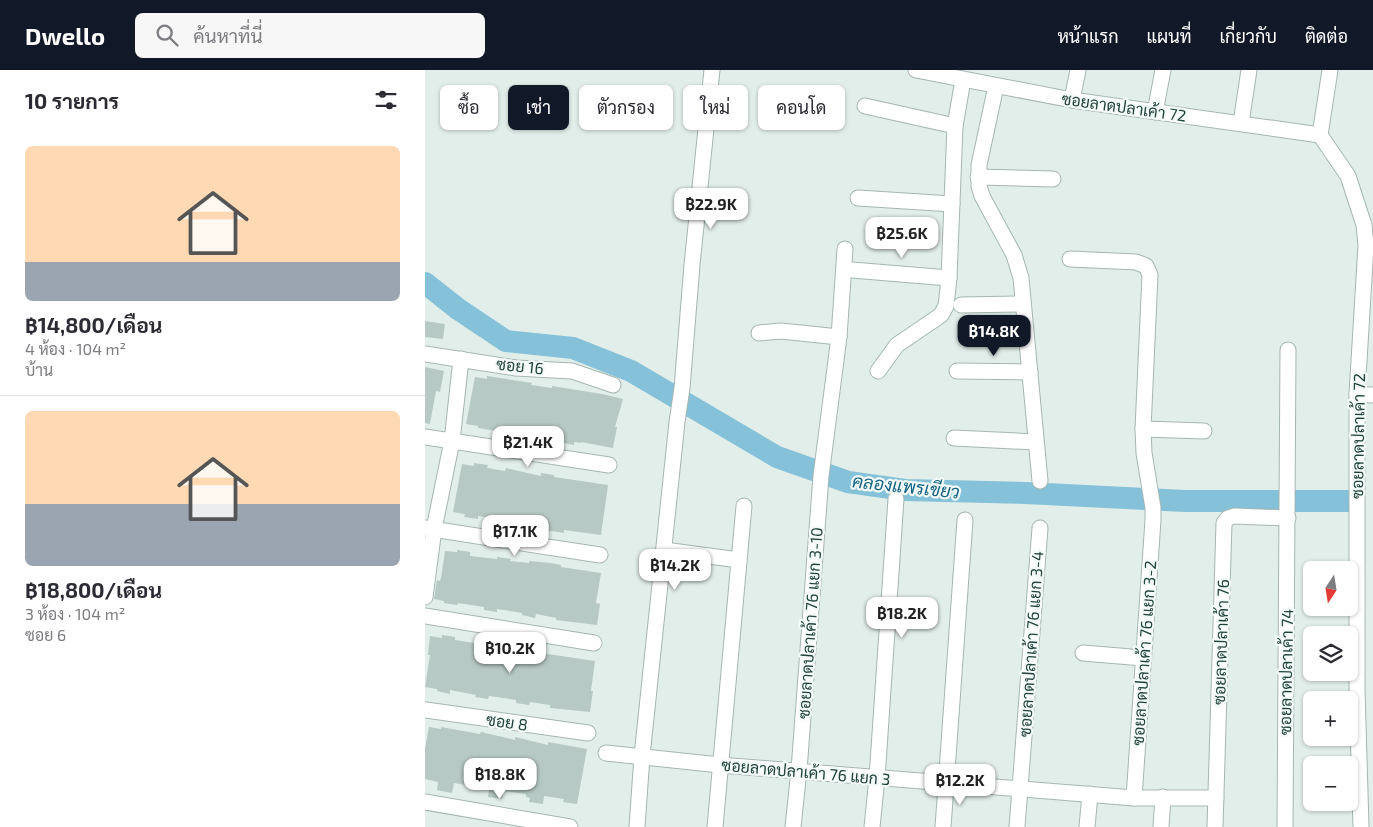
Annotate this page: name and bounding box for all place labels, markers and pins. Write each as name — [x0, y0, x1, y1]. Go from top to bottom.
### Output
pin: ฿22.9K — [670, 188, 752, 230]
pin: ฿25.6K — [861, 216, 943, 259]
pin: ฿14.8K — [953, 314, 1035, 357]
pin: ฿21.4K — [487, 426, 569, 468]
pin: ฿17.1K — [474, 514, 556, 557]
pin: ฿14.2K — [634, 548, 716, 591]
pin: ฿18.2K — [861, 596, 943, 639]
pin: ฿10.2K — [469, 632, 551, 674]
pin: ฿18.8K — [459, 758, 541, 800]
pin: ฿12.2K — [919, 764, 1001, 806]

